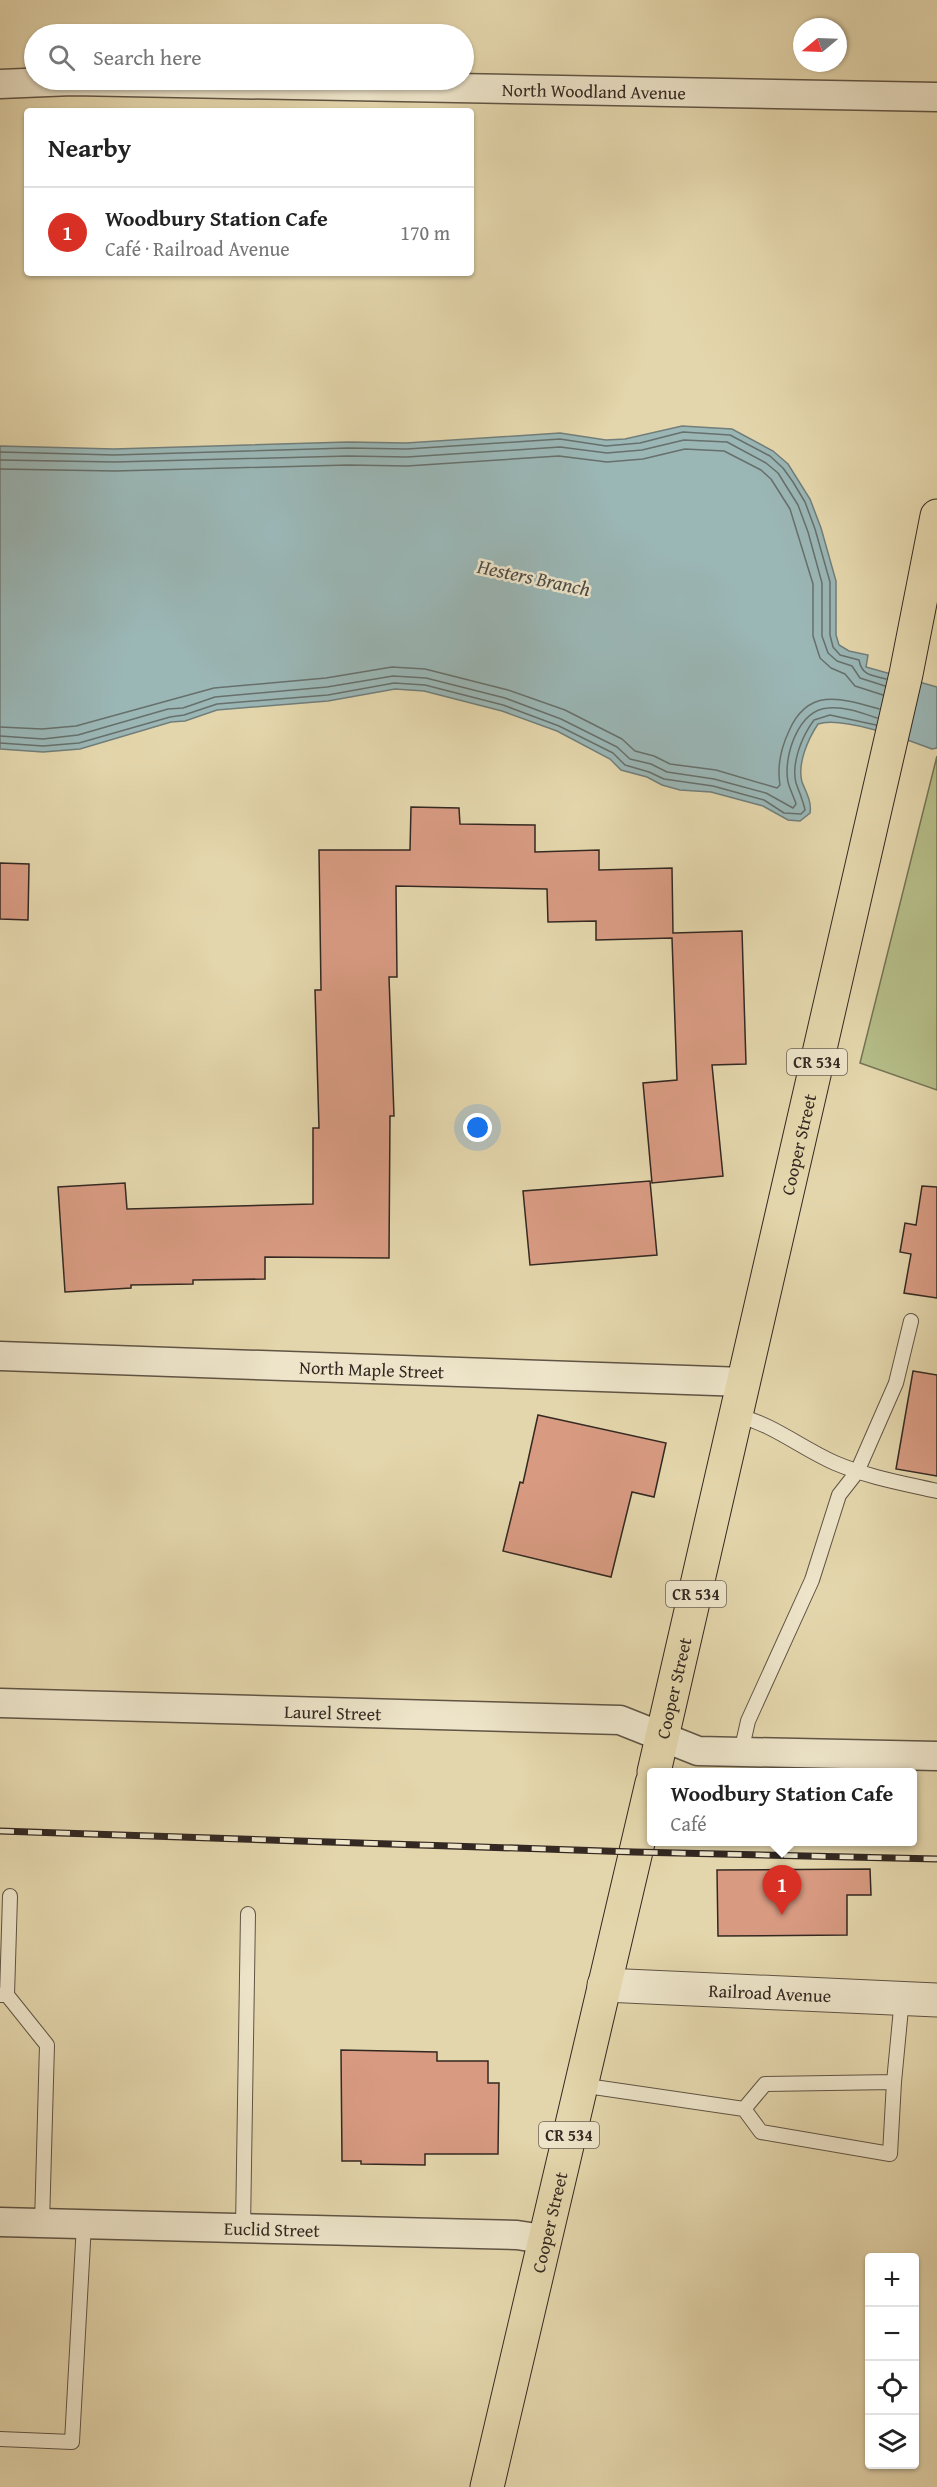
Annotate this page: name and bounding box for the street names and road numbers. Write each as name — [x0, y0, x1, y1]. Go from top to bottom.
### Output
street label: North Woodland Avenue — [502, 75, 686, 106]
road number: CR 534 — [787, 1049, 847, 1075]
street label: Cooper Street — [773, 1090, 823, 1198]
street label: North Maple Street — [299, 1353, 445, 1385]
road number: CR 534 — [666, 1581, 726, 1607]
street label: Cooper Street — [649, 1634, 698, 1742]
street label: Laurel Street — [284, 1697, 382, 1727]
street label: Railroad Avenue — [708, 1976, 832, 2009]
road number: CR 534 — [539, 2122, 599, 2148]
street label: Cooper Street — [524, 2168, 574, 2276]
street label: Euclid Street — [224, 2214, 321, 2244]

